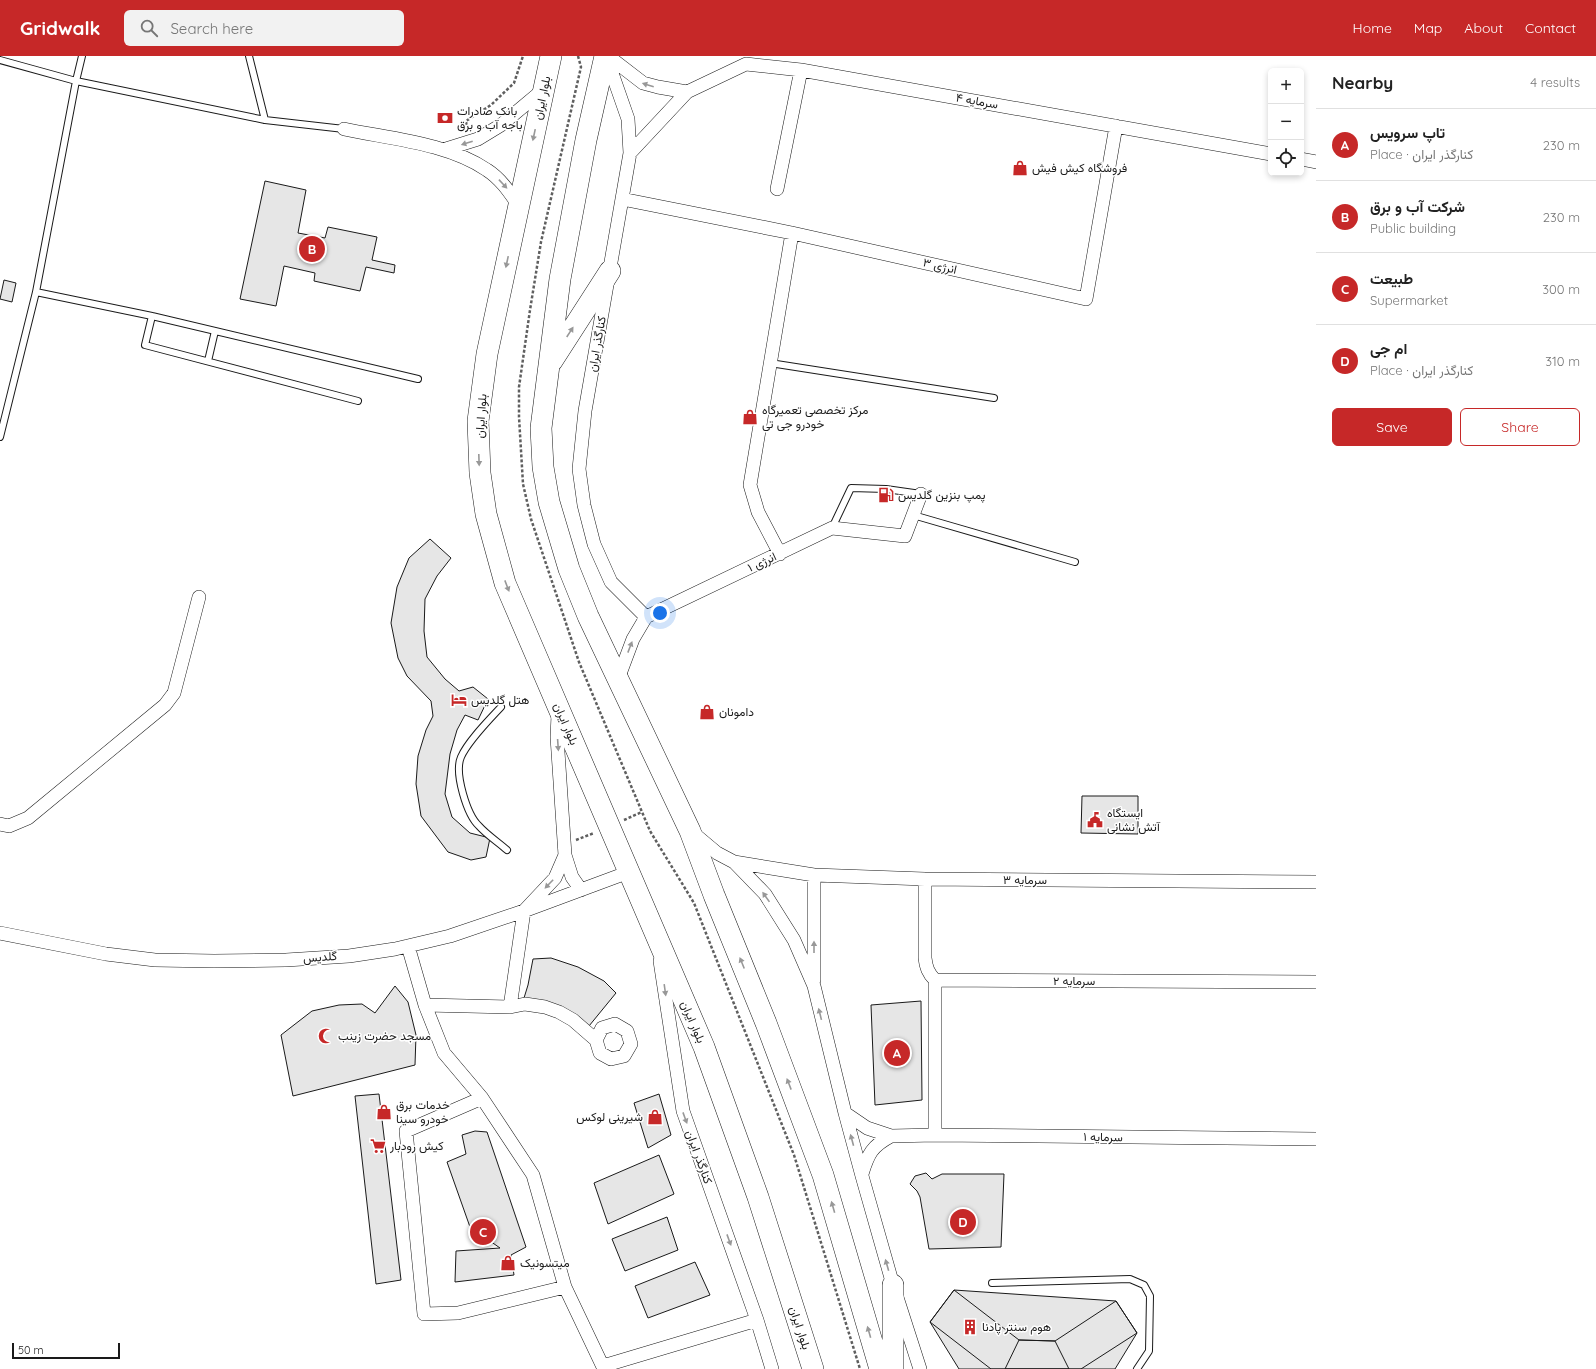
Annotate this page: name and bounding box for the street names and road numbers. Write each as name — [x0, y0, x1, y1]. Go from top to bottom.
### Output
street label: بلوار ایران — [530, 75, 554, 121]
street label: سرمایه ۴ — [955, 89, 999, 113]
street label: انرژی ۳ — [921, 254, 959, 278]
street label: کنارگذر ایران — [584, 315, 610, 373]
street label: بلوار ایران — [471, 393, 491, 439]
street label: انرژی ۱ — [745, 548, 779, 576]
street label: بلوار ایران — [550, 700, 582, 748]
street label: سرمایه ۳ — [1003, 872, 1047, 888]
street label: گلدیس — [302, 948, 338, 966]
street label: سرمایه ۲ — [1053, 973, 1095, 989]
street label: بلوار ایران — [677, 998, 709, 1046]
street label: کنارگذر ایران — [682, 1128, 716, 1186]
street label: سرمایه ۱ — [1083, 1129, 1123, 1145]
street label: بلوار ایران — [786, 1304, 814, 1352]

